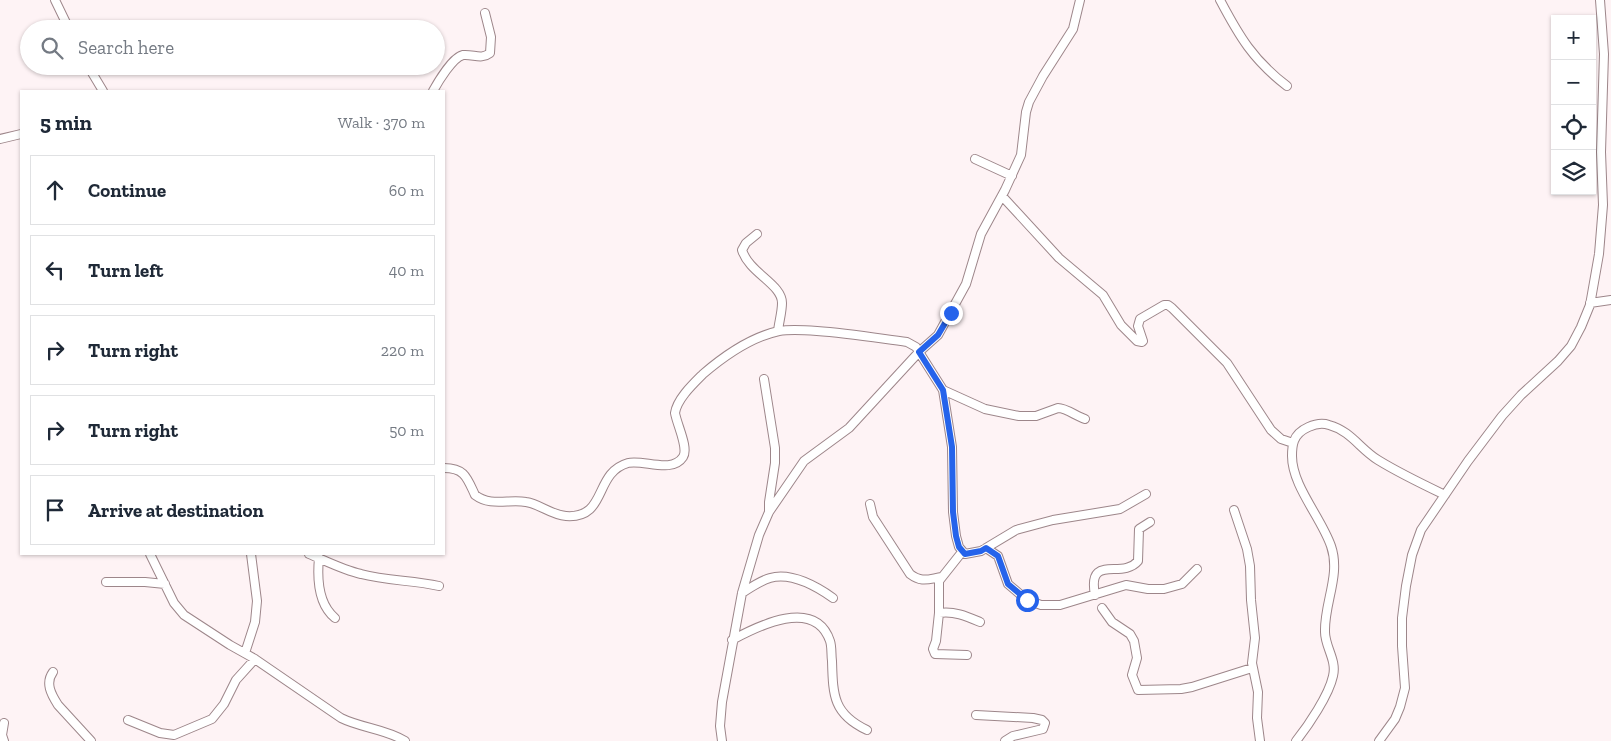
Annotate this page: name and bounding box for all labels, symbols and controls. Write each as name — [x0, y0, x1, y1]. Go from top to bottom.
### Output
map controls — [1551, 15, 1596, 195]
button: + — [1551, 15, 1596, 60]
search box — [20, 20, 445, 75]
icon: search — [38, 34, 66, 62]
text: Search here — [78, 36, 174, 59]
button: − — [1551, 60, 1596, 105]
button: locate — [1551, 105, 1596, 150]
text: 5 min — [40, 110, 92, 135]
text: Walk · 370 m — [338, 113, 425, 132]
button: layers — [1551, 150, 1596, 195]
icon: ahead — [41, 176, 69, 204]
text: Continue — [88, 179, 166, 202]
text: 60 m — [389, 181, 424, 200]
icon: left — [41, 256, 69, 284]
text: Turn left — [88, 259, 163, 282]
text: 40 m — [389, 261, 424, 280]
route end — [940, 302, 963, 325]
icon: right — [41, 336, 69, 364]
text: Turn right — [88, 339, 178, 362]
text: 220 m — [381, 341, 424, 360]
icon: right — [41, 416, 69, 444]
text: Turn right — [88, 419, 178, 442]
text: 50 m — [389, 421, 424, 440]
icon: arrive — [41, 496, 69, 524]
text: Arrive at destination — [88, 499, 264, 522]
route start — [1016, 589, 1039, 612]

